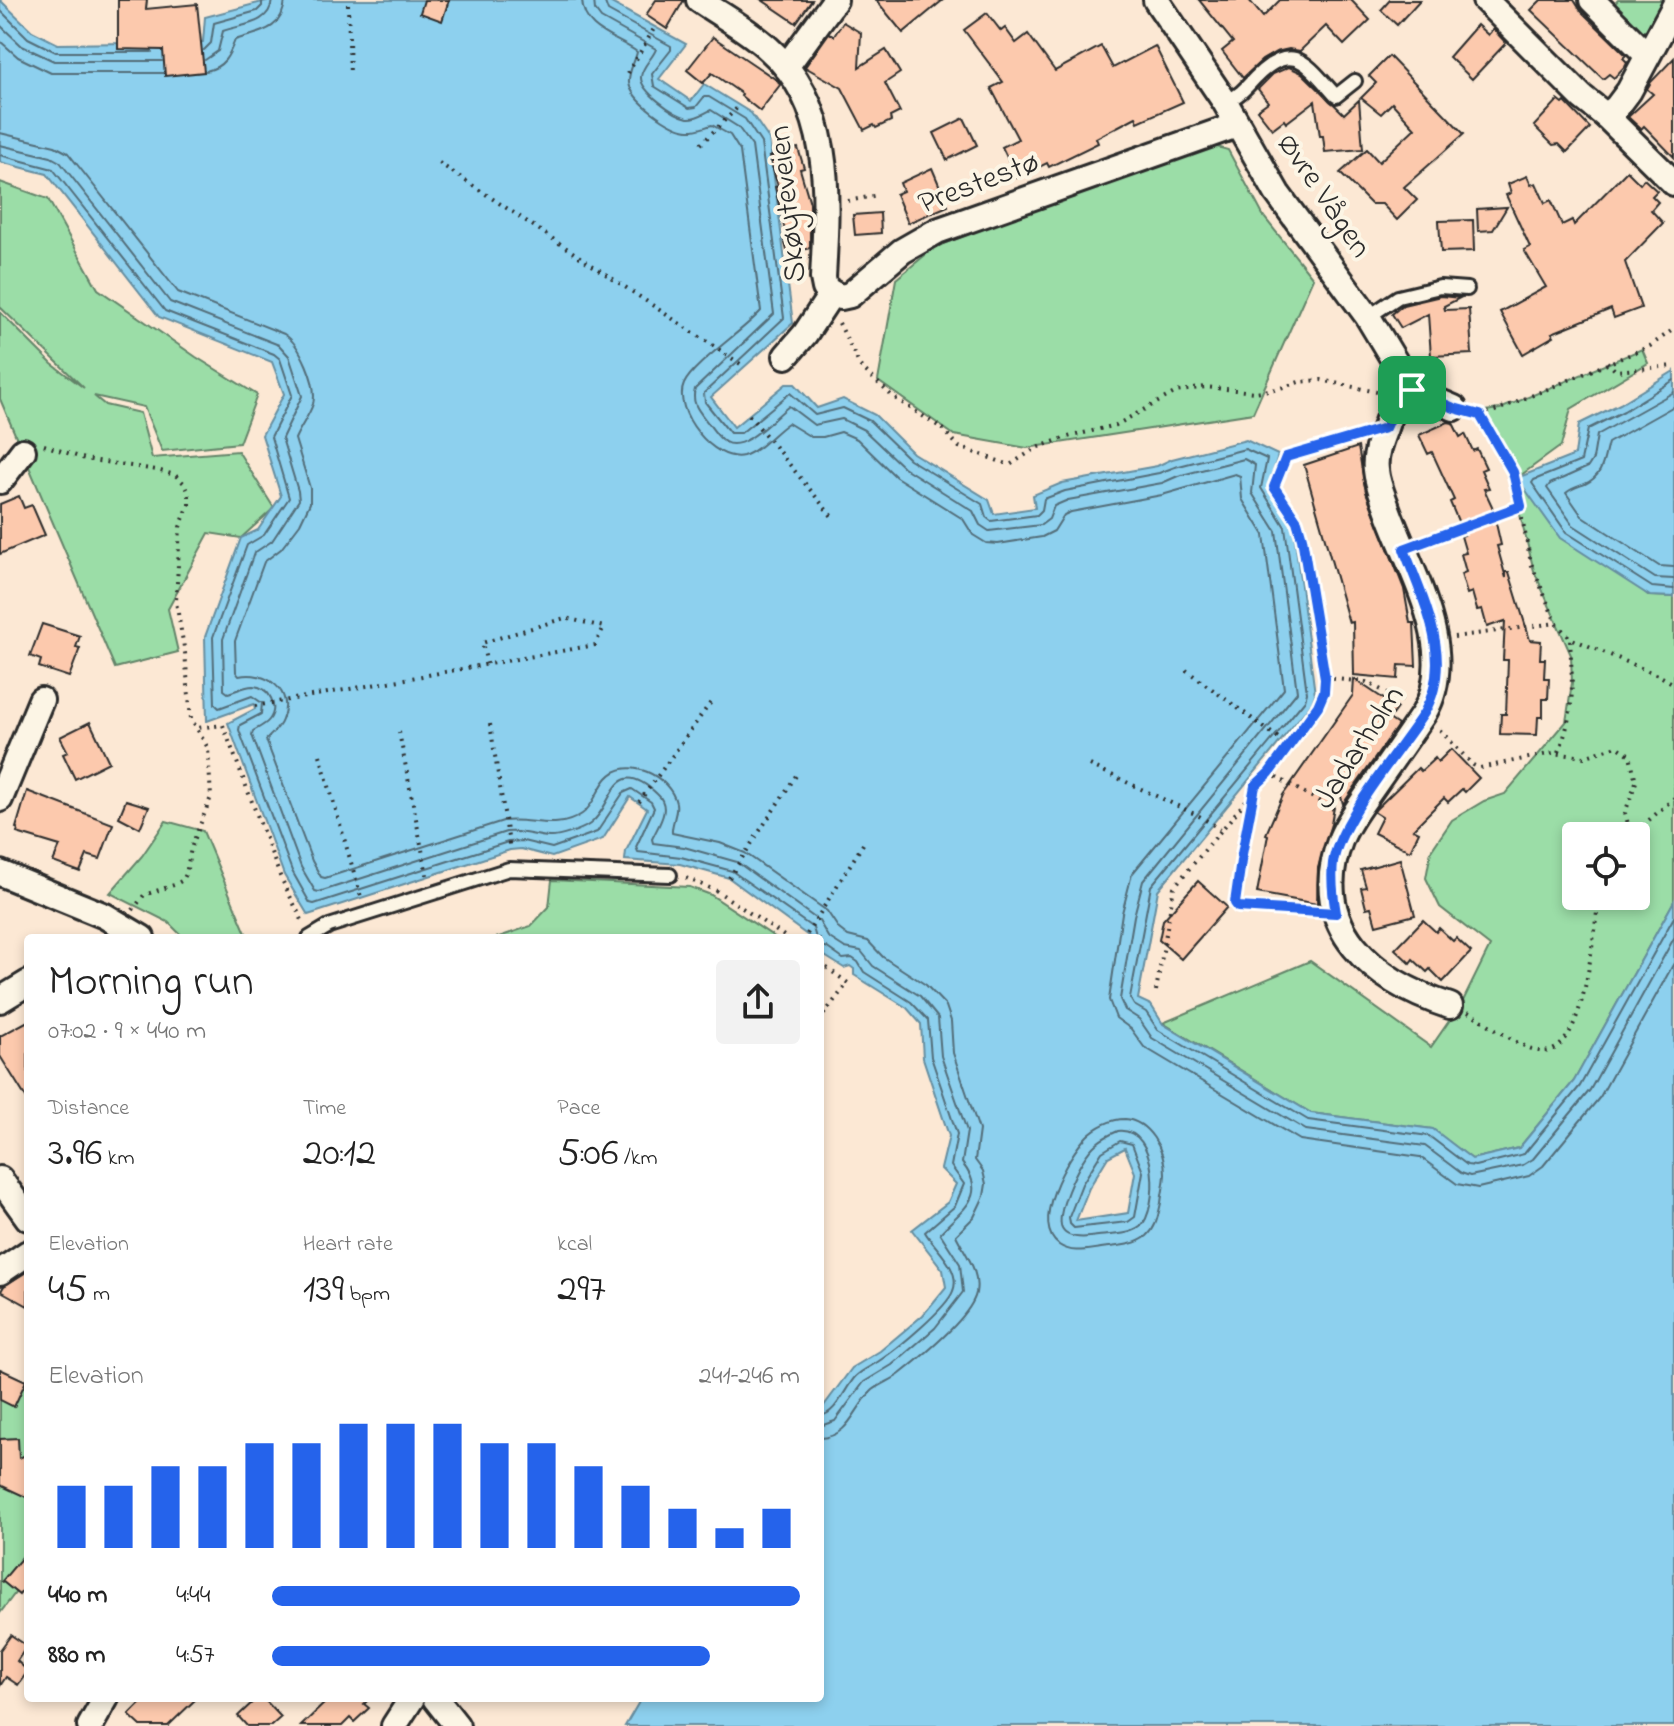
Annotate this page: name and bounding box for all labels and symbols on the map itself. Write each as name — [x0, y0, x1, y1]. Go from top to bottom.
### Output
street label: Skøyteveien — [757, 123, 821, 285]
street label: Øvre Vågen — [1264, 124, 1382, 268]
street label: Prestestø — [912, 139, 1046, 229]
pin — [1378, 356, 1446, 424]
street label: Jadarholm — [1302, 677, 1418, 819]

